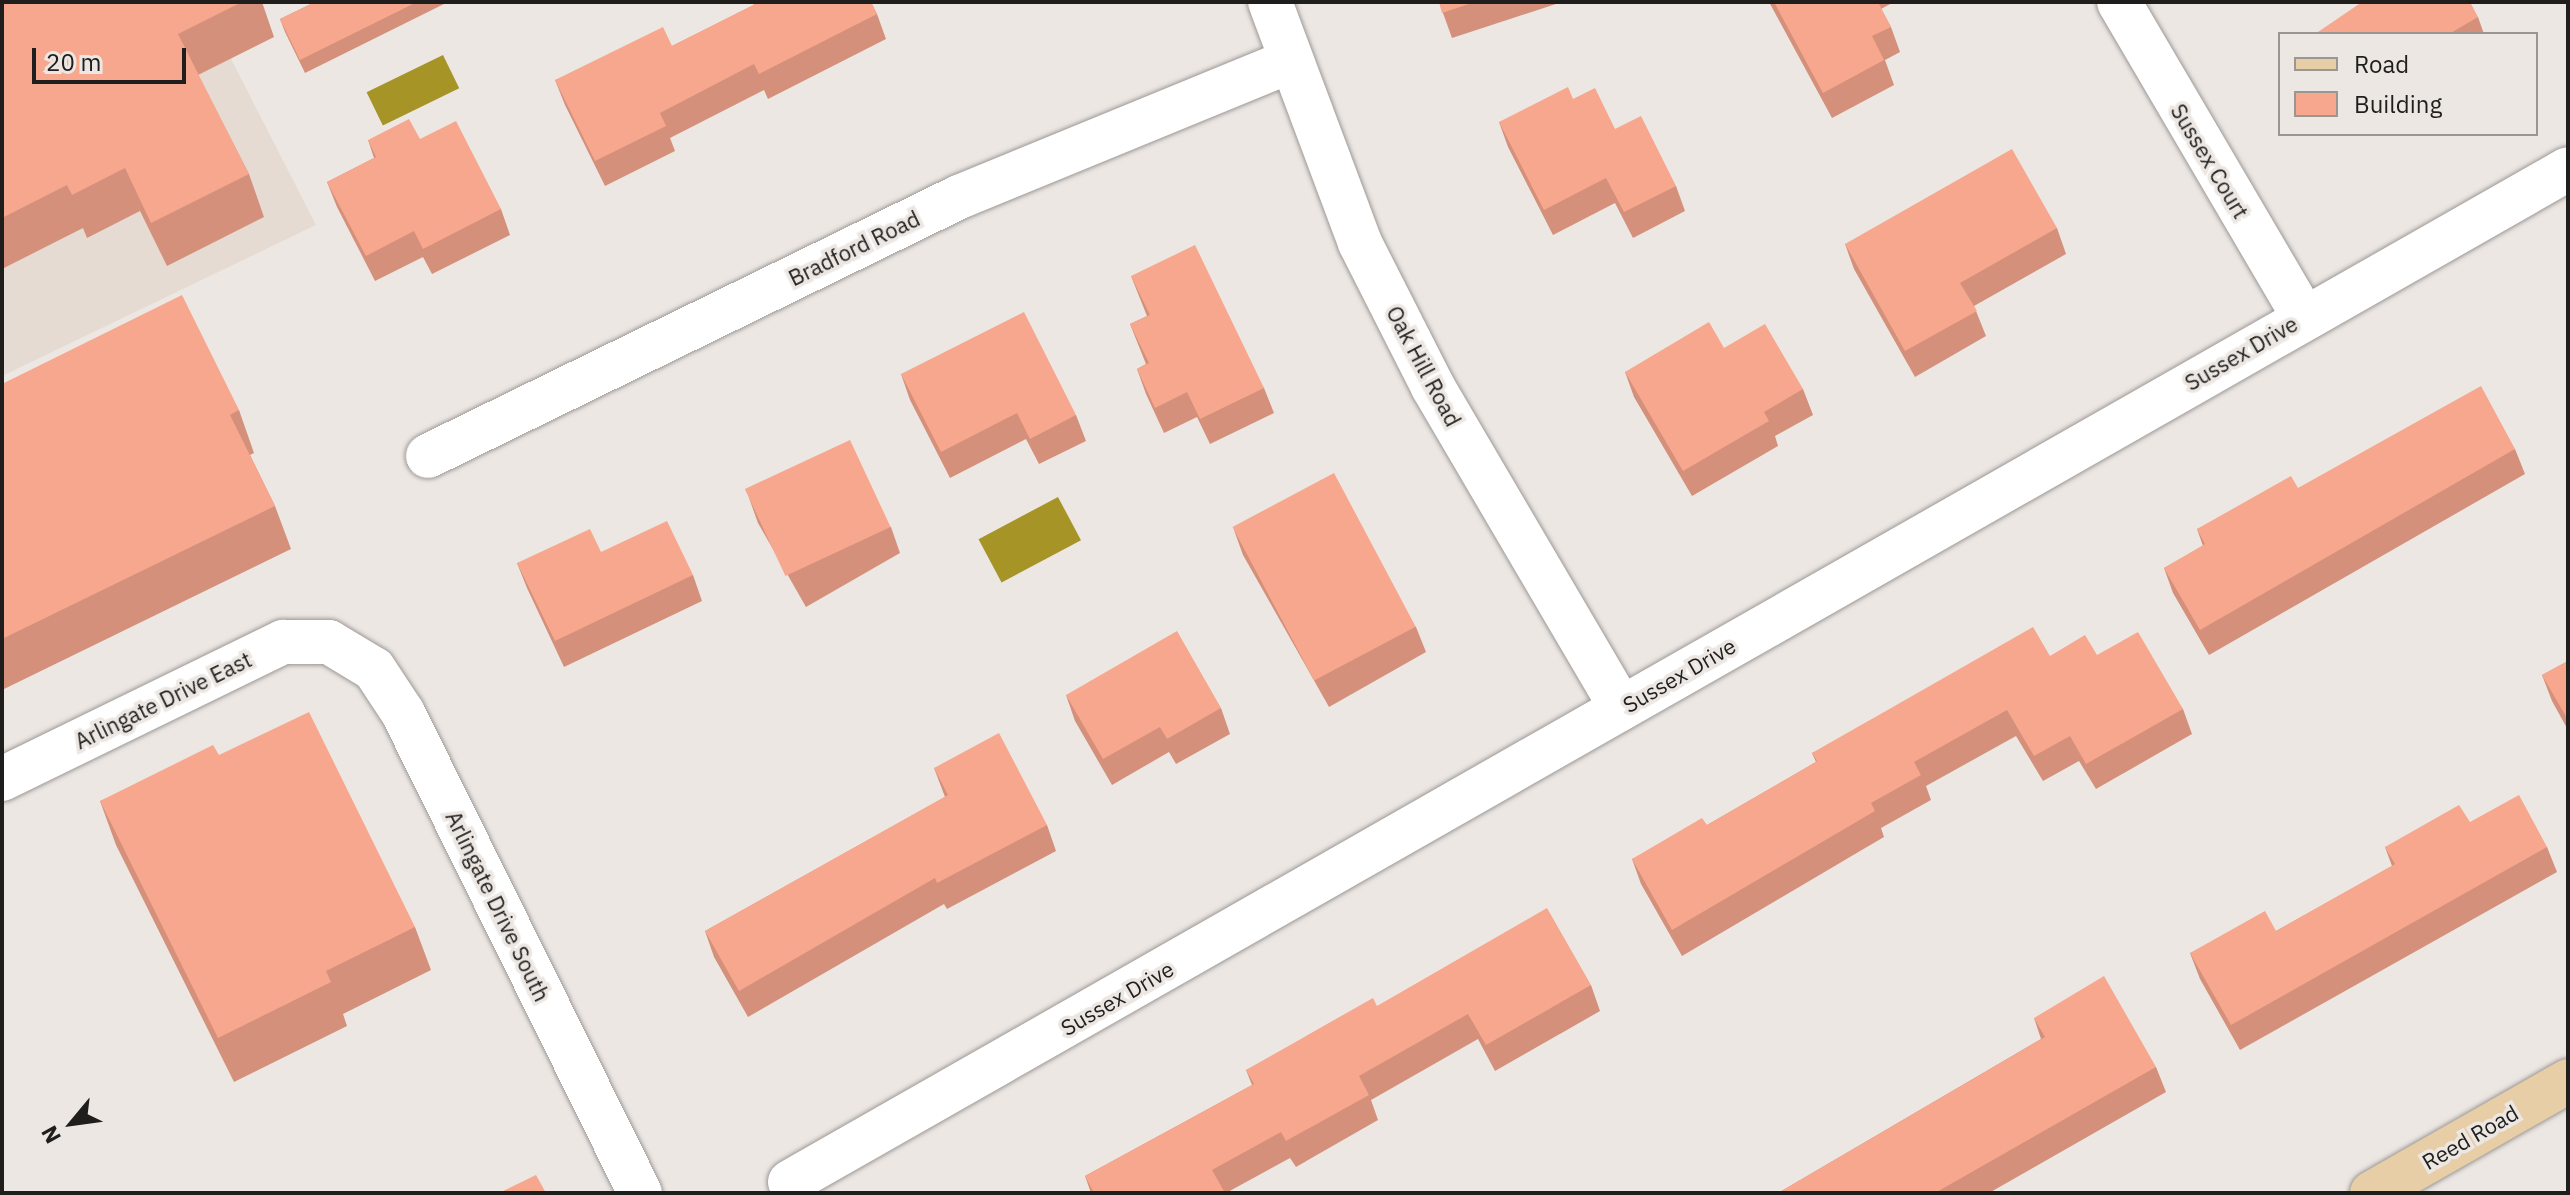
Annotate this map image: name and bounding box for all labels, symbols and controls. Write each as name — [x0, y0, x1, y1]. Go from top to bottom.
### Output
scale bar — [36, 32, 190, 82]
legend — [2278, 32, 2538, 136]
text: 20 m — [46, 46, 101, 78]
text: Road — [2354, 48, 2409, 80]
text: Building — [2354, 88, 2442, 120]
street label: Sussex Court — [2165, 99, 2255, 223]
street label: Bradford Road — [784, 205, 924, 291]
street label: Oak Hill Road — [1381, 301, 1467, 431]
street label: Sussex Drive — [2180, 310, 2302, 396]
street label: Sussex Drive — [1618, 632, 1740, 718]
street label: Arlingate Drive East — [70, 646, 256, 754]
street label: Arlingate Drive South — [440, 807, 556, 1005]
street label: Sussex Drive — [1056, 955, 1178, 1041]
north arrow — [32, 1083, 112, 1163]
street label: Reed Road — [2417, 1099, 2523, 1175]
text: N — [34, 1121, 67, 1149]

